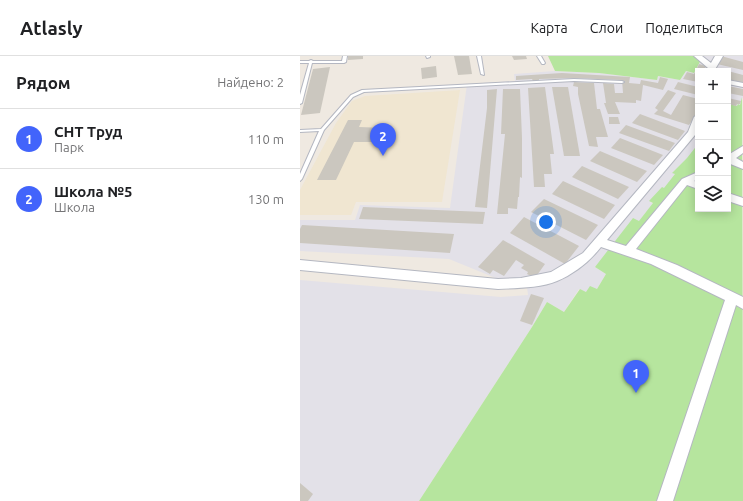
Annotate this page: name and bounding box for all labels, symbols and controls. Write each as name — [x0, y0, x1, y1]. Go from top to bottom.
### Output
text: Atlasly — [20, 17, 83, 39]
text: Карта — [530, 20, 568, 36]
text: Слои — [590, 20, 623, 36]
text: Поделиться — [645, 20, 723, 36]
map controls — [695, 68, 731, 212]
button: + — [695, 68, 731, 104]
text: Рядом — [16, 73, 71, 92]
text: Найдено: 2 — [217, 75, 284, 89]
button: − — [695, 104, 731, 140]
text: СНТ Труд — [54, 123, 122, 140]
pin: 2 — [370, 123, 396, 156]
text: 1 — [25, 132, 33, 146]
text: 110 m — [248, 132, 284, 146]
text: Парк — [54, 140, 84, 154]
button: locate — [695, 140, 731, 176]
button: layers — [695, 176, 731, 212]
text: Школа №5 — [54, 183, 132, 200]
text: 2 — [25, 192, 33, 206]
text: 130 m — [248, 192, 284, 206]
text: Школа — [54, 200, 95, 214]
your location — [536, 212, 556, 232]
pin: 1 — [623, 360, 649, 393]

